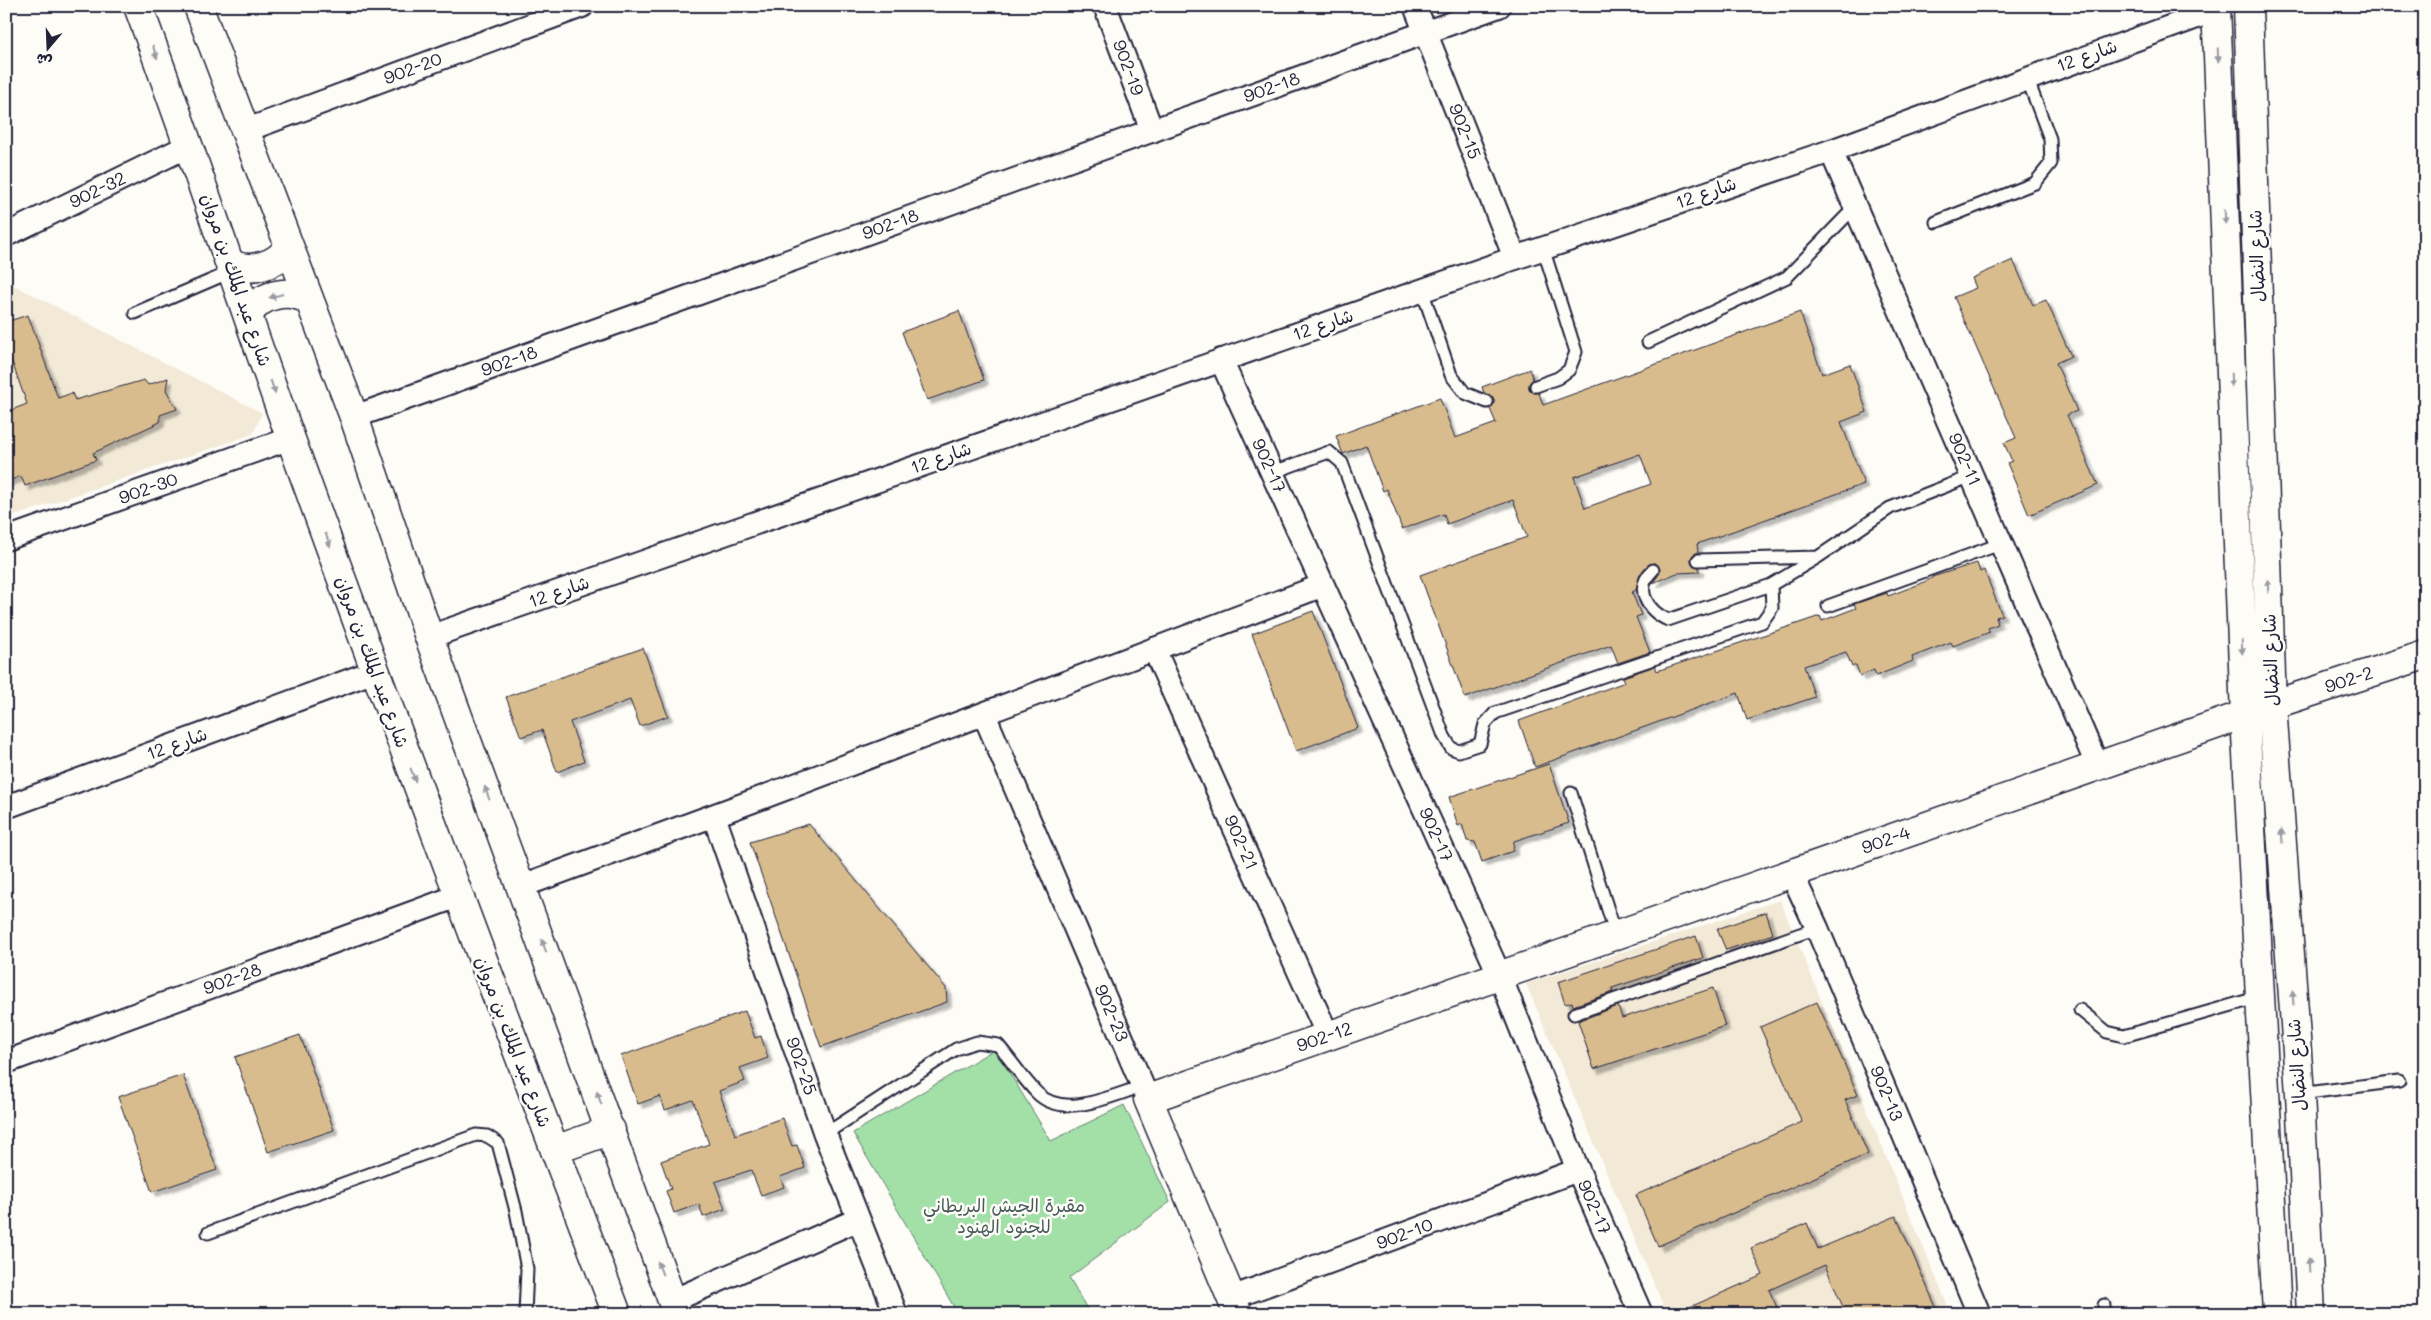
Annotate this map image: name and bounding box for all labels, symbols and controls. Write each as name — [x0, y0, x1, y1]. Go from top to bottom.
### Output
north arrow — [22, 22, 72, 72]
street label: شارع 12 — [2053, 33, 2121, 78]
street label: 902-19 — [1108, 36, 1151, 99]
one-way arrow — [151, 45, 159, 60]
street label: 902-20 — [380, 46, 445, 89]
one-way arrow — [2214, 47, 2222, 63]
text: ش — [33, 49, 54, 72]
street label: 902-18 — [1240, 65, 1303, 108]
street label: 902-15 — [1444, 100, 1488, 162]
street label: 902-32 — [65, 165, 129, 213]
street label: شارع 12 — [1672, 170, 1740, 215]
street label: شارع عبد الملك بن مروان — [195, 190, 278, 370]
street label: 902-18 — [859, 202, 922, 245]
street label: شارع النضال — [2242, 209, 2271, 303]
one-way arrow — [2221, 210, 2229, 226]
one-way arrow — [268, 293, 283, 301]
street label: شارع 12 — [1289, 302, 1357, 347]
street label: 902-18 — [477, 339, 541, 381]
one-way arrow — [2228, 372, 2236, 388]
one-way arrow — [270, 379, 277, 394]
street label: 902-11 — [1943, 429, 1988, 489]
street label: 902-17 — [1247, 434, 1293, 496]
street label: شارع 12 — [907, 435, 975, 480]
street label: 902-30 — [115, 466, 181, 509]
one-way arrow — [324, 533, 332, 548]
street label: شارع 12 — [525, 569, 593, 614]
street label: شارع عبد الملك بن مروان — [330, 572, 415, 751]
one-way arrow — [2264, 578, 2272, 594]
street label: شارع النضال — [2256, 613, 2285, 707]
one-way arrow — [2239, 639, 2247, 655]
street label: 902-2 — [2321, 660, 2376, 698]
street label: شارع 12 — [143, 721, 211, 766]
one-way arrow — [410, 767, 417, 782]
one-way arrow — [483, 786, 490, 801]
street label: 902-17 — [1414, 803, 1460, 865]
street label: 902-21 — [1219, 811, 1265, 873]
street label: 902-4 — [1858, 820, 1914, 859]
one-way arrow — [2277, 828, 2285, 844]
one-way arrow — [540, 938, 548, 953]
street label: شارع عبد الملك بن مروان — [469, 953, 558, 1131]
street label: 902-28 — [199, 956, 264, 1000]
street label: 902-23 — [1089, 980, 1135, 1045]
one-way arrow — [2288, 990, 2296, 1006]
street label: 902-12 — [1293, 1015, 1355, 1057]
street label: شارع النضال — [2281, 1018, 2312, 1112]
street label: 902-25 — [781, 1034, 823, 1098]
street label: 902-13 — [1865, 1062, 1910, 1125]
one-way arrow — [595, 1091, 602, 1106]
street label: 902-17 — [1573, 1176, 1618, 1238]
park label: مقبرة الجيش البريطاني للجنود الهنود — [923, 1193, 1085, 1239]
street label: 902-10 — [1373, 1212, 1436, 1254]
one-way arrow — [2304, 1257, 2312, 1273]
one-way arrow — [656, 1260, 664, 1275]

